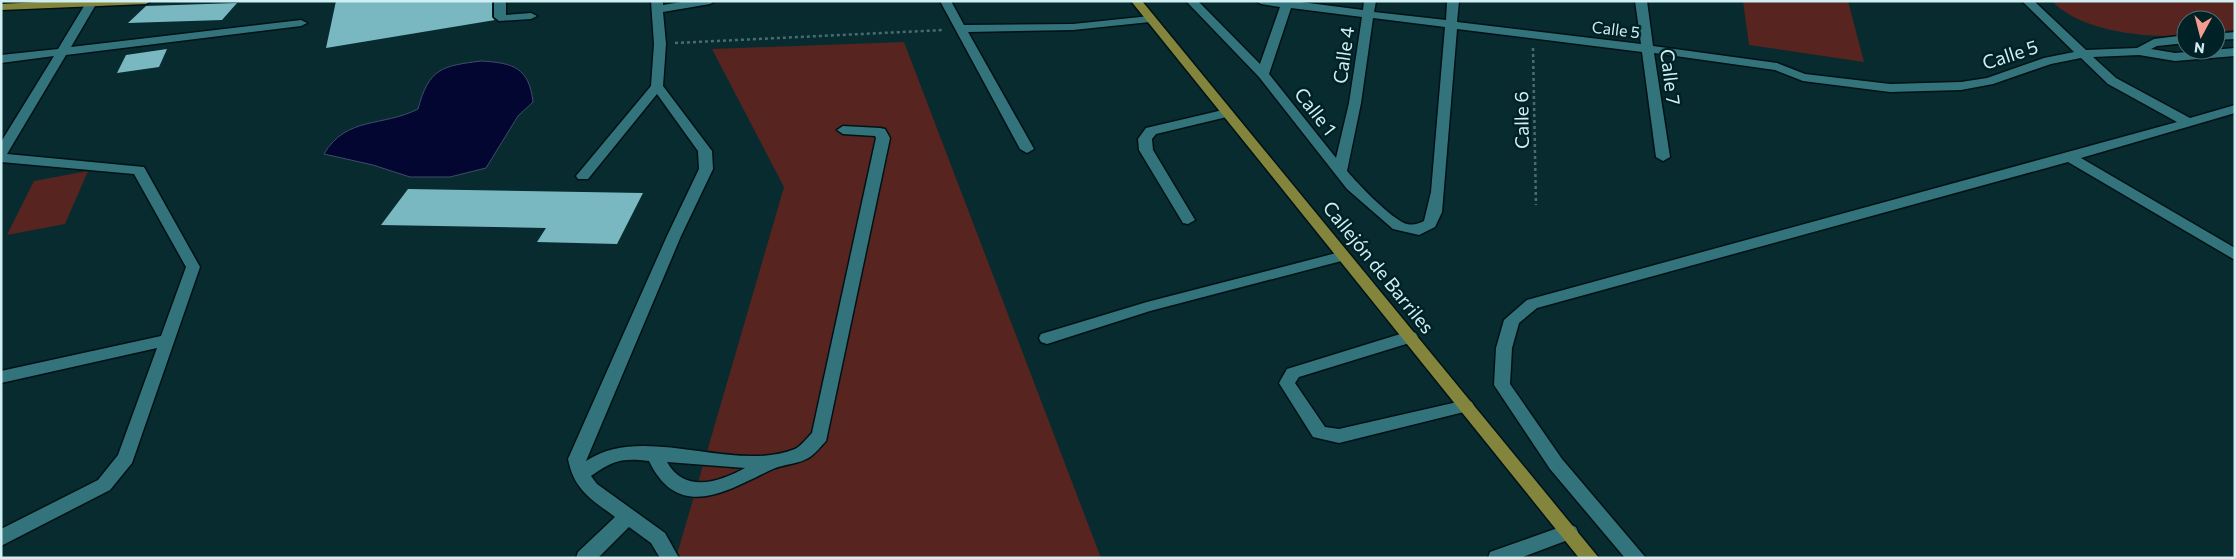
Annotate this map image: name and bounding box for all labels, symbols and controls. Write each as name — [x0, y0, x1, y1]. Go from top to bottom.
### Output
north arrow — [2176, 10, 2226, 60]
street label: Calle 5 — [1591, 17, 1641, 41]
street label: Calle 4 — [1328, 25, 1358, 85]
street label: Calle 5 — [1979, 34, 2041, 74]
text: N — [2193, 39, 2206, 57]
street label: Calle 7 — [1656, 48, 1686, 106]
street label: Calle 1 — [1290, 82, 1342, 140]
street label: Calle 6 — [1509, 91, 1533, 149]
street label: Callejón de Barriles — [1319, 196, 1439, 338]

